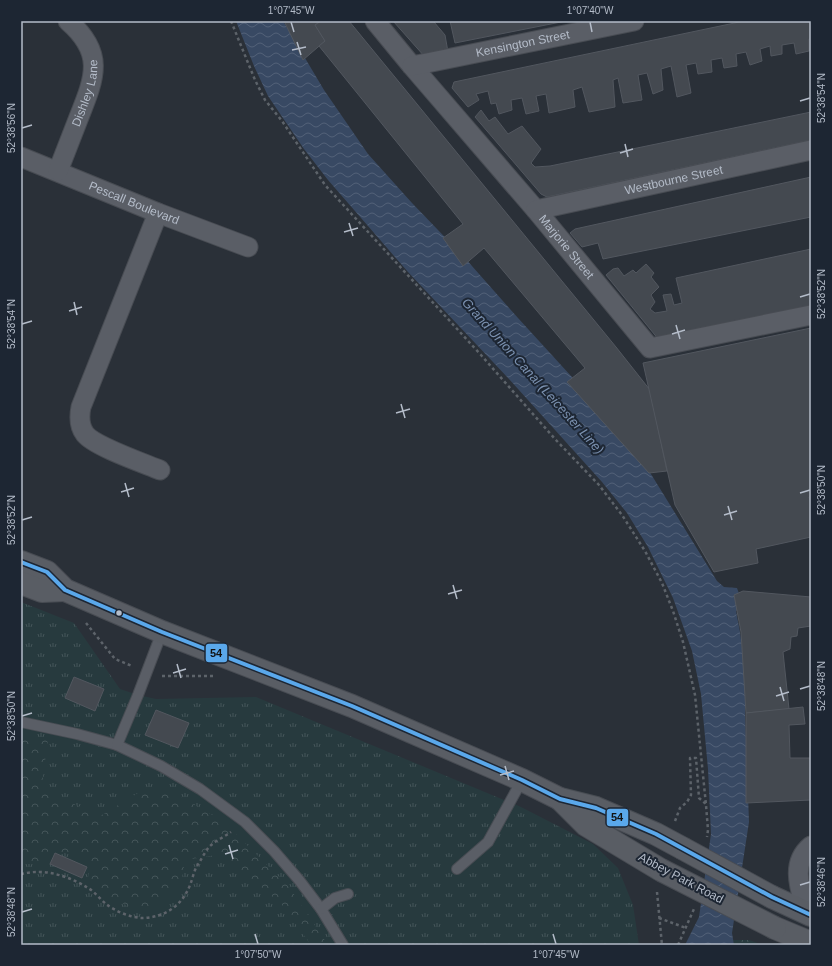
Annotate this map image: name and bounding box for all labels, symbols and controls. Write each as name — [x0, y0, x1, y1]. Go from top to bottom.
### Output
text: 1°07'45"W — [268, 5, 315, 16]
text: 1°07'40"W — [567, 5, 614, 16]
street label: Kensington Street — [475, 27, 572, 60]
street label: Dishley Lane — [69, 59, 100, 129]
text: 52°38'54"N — [816, 73, 827, 123]
text: 52°38'56"N — [6, 103, 17, 153]
street label: Westbourne Street — [623, 162, 725, 197]
street label: Pescall Boulevard — [87, 178, 181, 227]
street label: Marjorie Street — [536, 212, 597, 282]
text: 52°38'52"N — [816, 269, 827, 319]
water label: Grand Union Canal (Leicester Line) — [459, 295, 607, 457]
text: 52°38'54"N — [6, 299, 17, 349]
text: 52°38'50"N — [816, 465, 827, 515]
text: 52°38'52"N — [6, 495, 17, 545]
unlabelled marker — [114, 608, 124, 618]
line badge: 54 — [205, 643, 228, 663]
text: 54 — [210, 647, 223, 659]
text: 52°38'48"N — [816, 661, 827, 711]
text: 52°38'50"N — [6, 691, 17, 741]
line badge: 54 — [606, 808, 629, 827]
text: 54 — [611, 811, 624, 823]
street label: Abbey Park Road — [636, 850, 726, 906]
text: 52°38'46"N — [816, 857, 827, 907]
text: 52°38'48"N — [6, 887, 17, 937]
text: 1°07'50"W — [235, 949, 282, 960]
text: 1°07'45"W — [533, 949, 580, 960]

